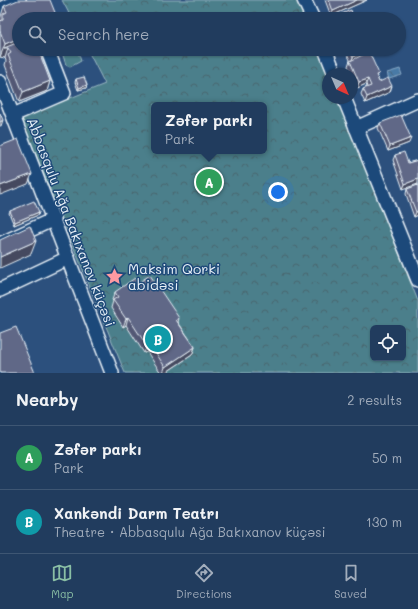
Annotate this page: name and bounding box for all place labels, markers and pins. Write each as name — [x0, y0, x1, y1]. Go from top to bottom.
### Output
pin: A — [196, 167, 222, 197]
place label: Maksim Qorki abidəsi — [128, 259, 220, 294]
place icon: Maksim Qorki abidəsi — [105, 267, 125, 287]
pin: B — [145, 324, 171, 354]

